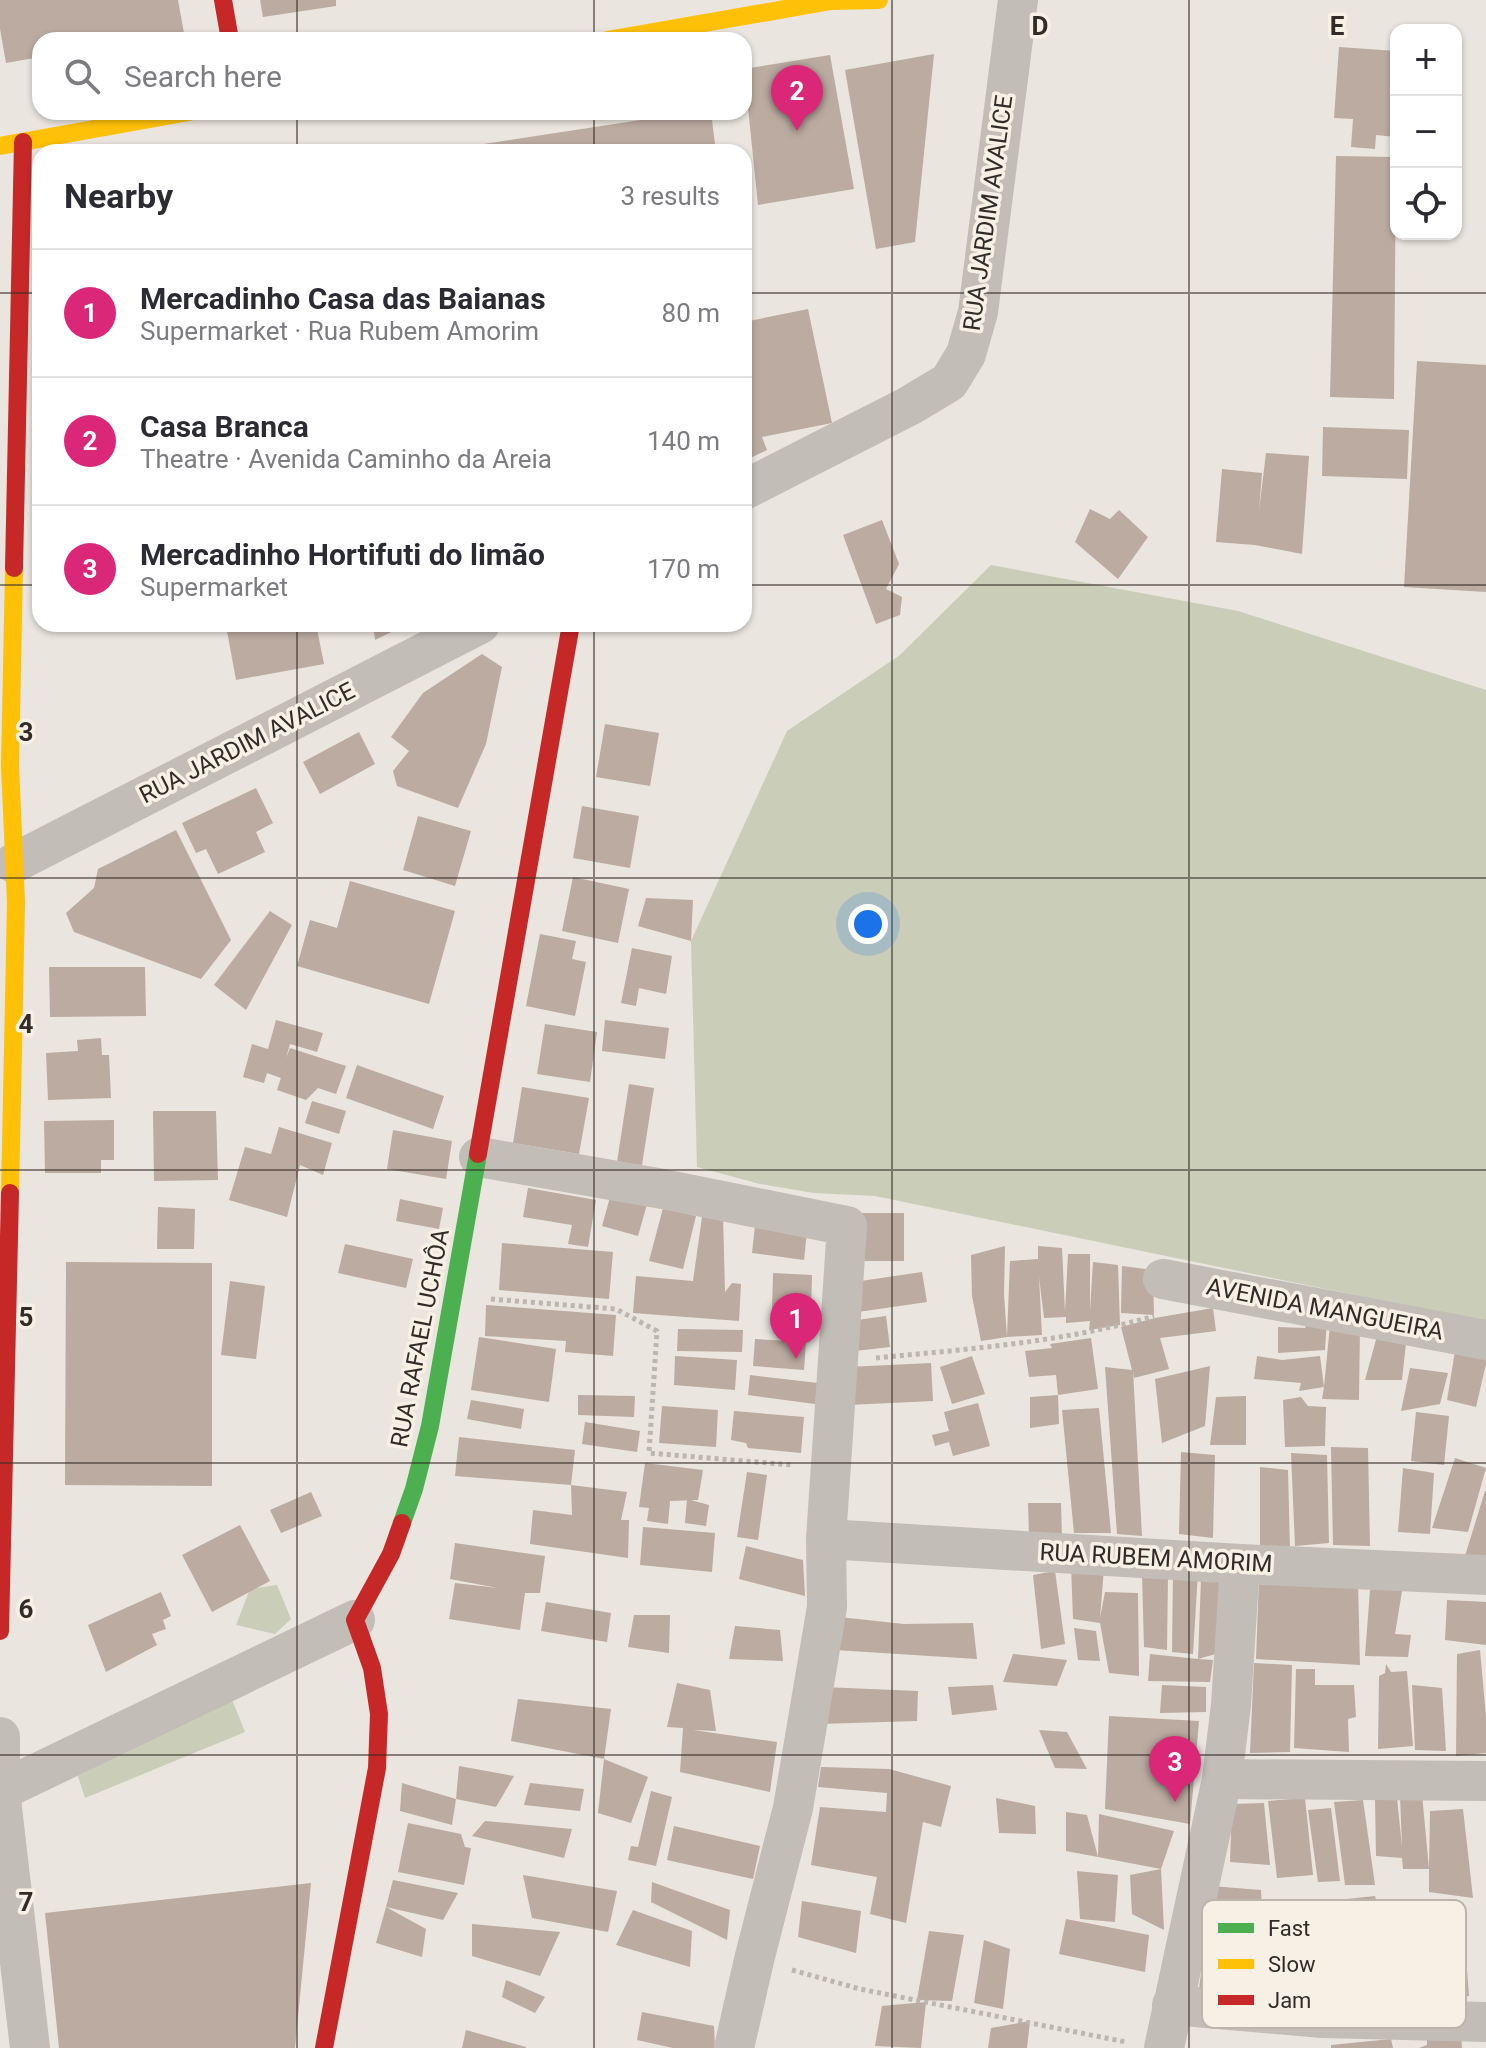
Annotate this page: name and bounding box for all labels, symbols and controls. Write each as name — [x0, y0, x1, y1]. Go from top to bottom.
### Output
text: D — [1032, 11, 1048, 41]
text: E — [1330, 11, 1345, 41]
map controls — [1390, 24, 1462, 240]
button: + — [1390, 24, 1462, 96]
search box — [32, 32, 752, 120]
icon: search — [60, 54, 104, 98]
text: Search here — [124, 59, 282, 94]
pin: 2 — [771, 65, 823, 131]
street label: RUA JARDIM AVALICE — [958, 93, 1018, 333]
button: − — [1390, 96, 1462, 168]
button: locate — [1390, 168, 1462, 240]
text: Nearby — [64, 176, 173, 216]
text: 3 results — [621, 181, 720, 211]
text: Mercadinho Casa das Baianas — [140, 281, 546, 316]
text: 1 — [83, 298, 97, 328]
text: 80 m — [662, 298, 720, 328]
text: Supermarket · Rua Rubem Amorim — [140, 316, 539, 346]
text: Casa Branca — [140, 409, 309, 444]
text: 2 — [83, 426, 97, 456]
text: 140 m — [647, 426, 720, 456]
text: Theatre · Avenida Caminho da Areia — [140, 444, 552, 474]
text: Mercadinho Hortifuti do limão — [140, 537, 545, 572]
text: 3 — [83, 554, 97, 584]
text: 170 m — [647, 554, 720, 584]
text: Supermarket — [140, 572, 288, 602]
street label: RUA JARDIM AVALICE — [135, 677, 359, 809]
text: 3 — [19, 717, 33, 747]
your location — [848, 904, 888, 944]
text: 4 — [19, 1009, 34, 1039]
street label: RUA RAFAEL UCHÔA — [385, 1226, 455, 1450]
street label: AVENIDA MANGUEIRA — [1204, 1272, 1446, 1346]
pin: 1 — [770, 1293, 822, 1359]
text: 5 — [19, 1302, 33, 1332]
street label: RUA RUBEM AMORIM — [1039, 1538, 1273, 1578]
text: 6 — [19, 1594, 34, 1624]
pin: 3 — [1149, 1736, 1201, 1802]
text: 7 — [19, 1887, 33, 1917]
legend — [1202, 1900, 1466, 2028]
text: Fast — [1268, 1916, 1310, 1941]
text: Slow — [1268, 1952, 1316, 1977]
text: Jam — [1268, 1988, 1311, 2013]

